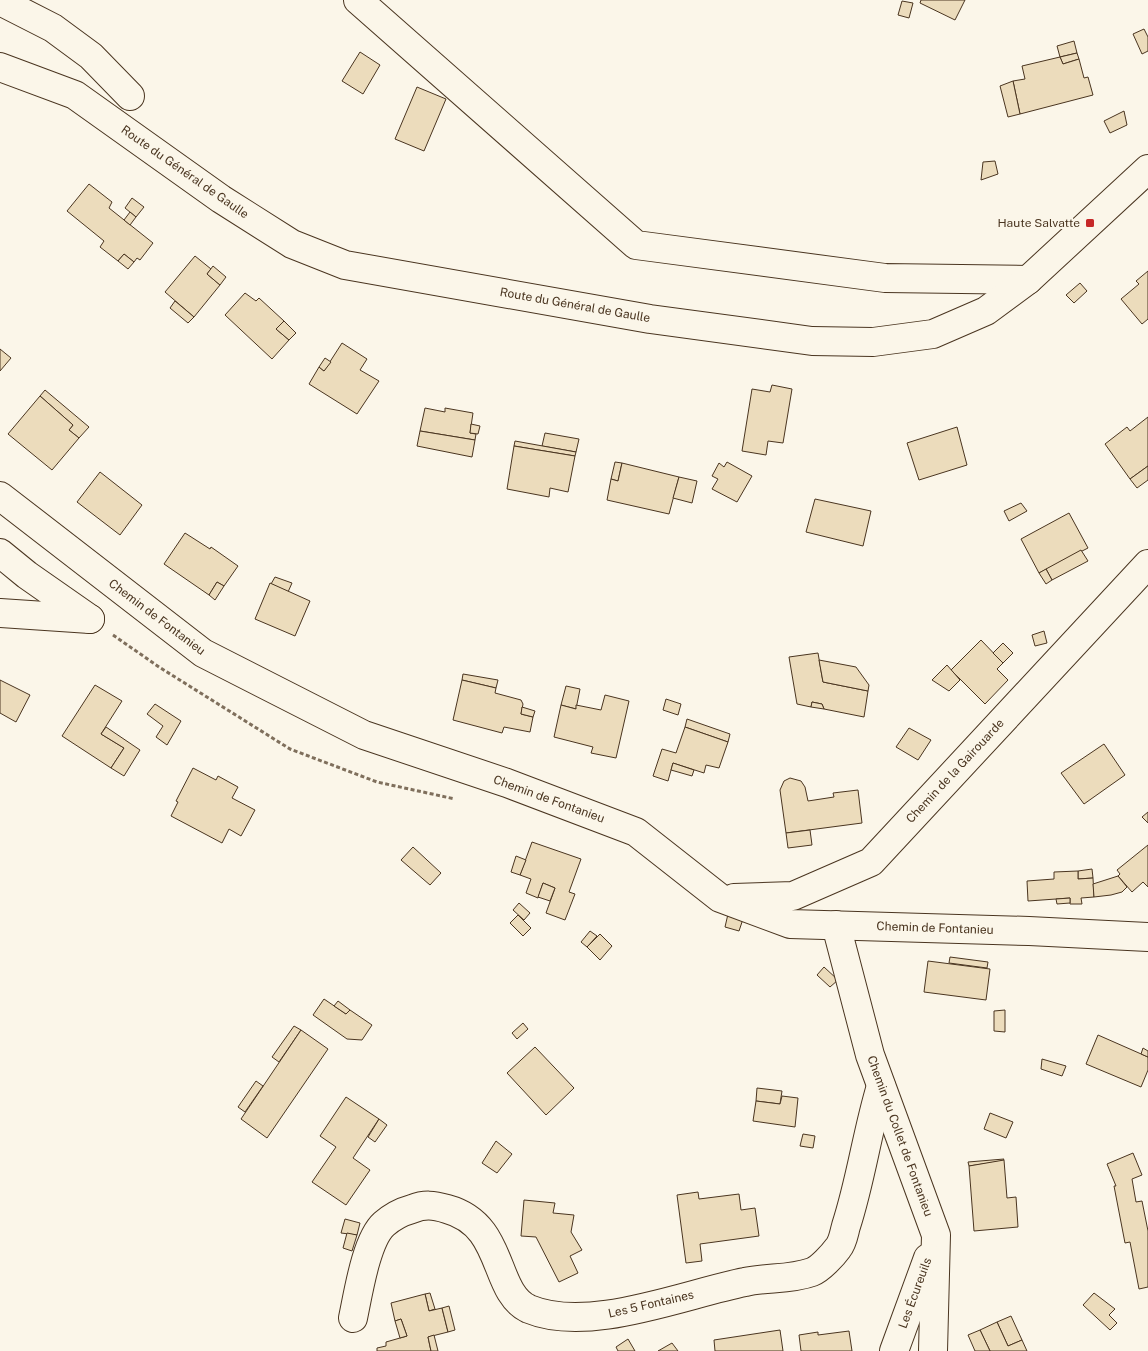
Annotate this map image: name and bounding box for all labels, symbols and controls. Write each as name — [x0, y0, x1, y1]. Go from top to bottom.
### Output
street label: Route du Général de Gaulle — [119, 123, 252, 222]
place label: Haute Salvatte — [997, 216, 1080, 230]
marker: Haute Salvatte — [1084, 217, 1096, 229]
street label: Route du Général de Gaulle — [499, 285, 651, 325]
street label: Chemin de Fontanieu — [106, 576, 208, 658]
street label: Chemin de la Gairouarde — [903, 716, 1007, 826]
street label: Chemin de Fontanieu — [492, 772, 606, 826]
street label: Chemin de Fontanieu — [876, 919, 994, 937]
street label: Chemin du Collet de Fontanieu — [864, 1054, 936, 1218]
street label: Les Écureuils — [896, 1256, 934, 1330]
street label: Les 5 Fontaines — [607, 1287, 695, 1321]

